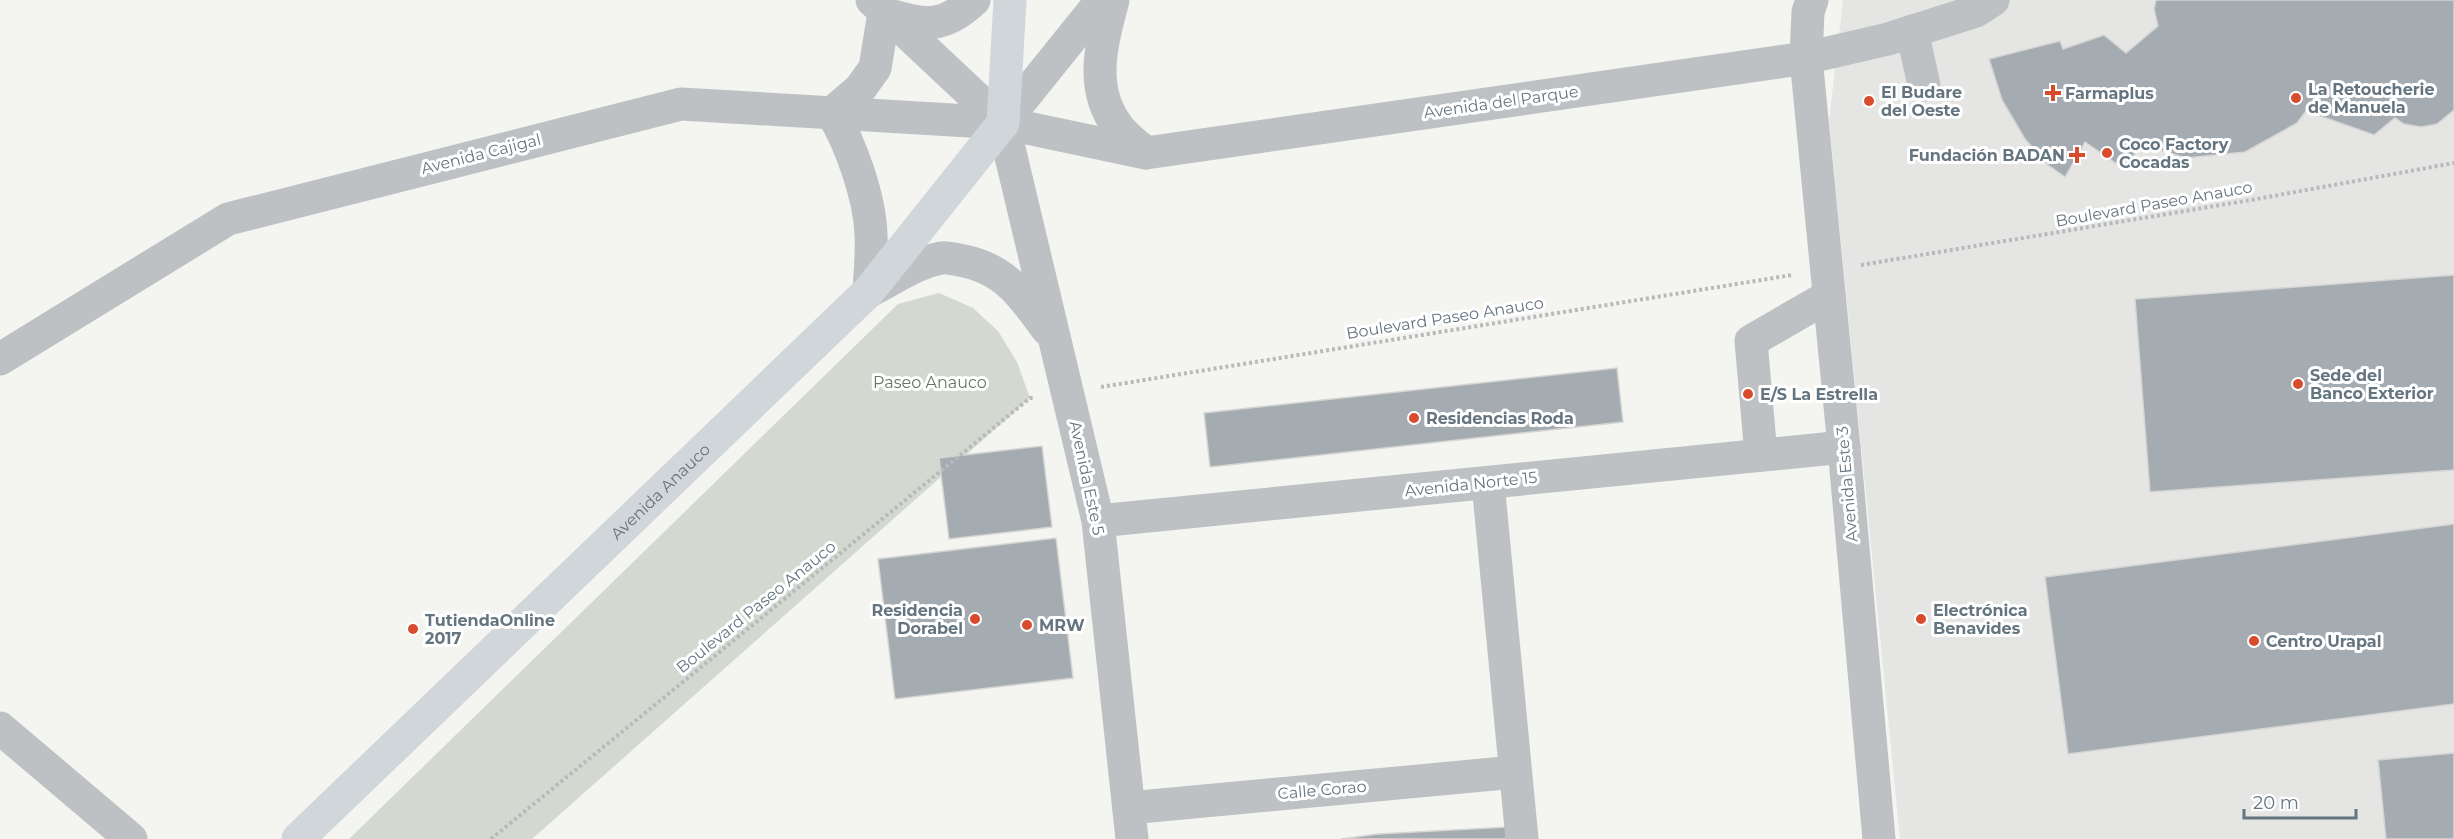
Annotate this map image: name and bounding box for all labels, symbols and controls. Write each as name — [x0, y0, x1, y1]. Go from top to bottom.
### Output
place label: La Retoucherie de Manuela — [2308, 80, 2435, 117]
street label: Avenida del Parque — [1422, 82, 1580, 122]
place label: El Budare del Oeste — [1881, 83, 1962, 120]
place label: Farmaplus — [2065, 84, 2154, 103]
marker: Farmaplus — [2046, 86, 2060, 100]
marker: La Retoucherie de Manuela — [2289, 91, 2303, 105]
marker: El Budare del Oeste — [1862, 94, 1876, 108]
street label: Avenida Cajigal — [419, 130, 543, 178]
place label: Coco Factory Cocadas — [2119, 135, 2229, 172]
place label: Fundación BADAN — [1909, 146, 2065, 165]
marker: Coco Factory Cocadas — [2100, 146, 2114, 160]
marker: Fundación BADAN — [2070, 148, 2084, 162]
street label: Boulevard Paseo Anauco — [2054, 177, 2254, 231]
street label: Boulevard Paseo Anauco — [1345, 293, 1545, 343]
place label: Sede del Banco Exterior — [2310, 366, 2434, 403]
park label: Paseo Anauco — [873, 373, 987, 392]
marker: Sede del Banco Exterior — [2291, 377, 2305, 391]
place label: E/S La Estrella — [1760, 385, 1878, 404]
marker: E/S La Estrella — [1741, 387, 1755, 401]
place label: Residencias Roda — [1426, 409, 1574, 428]
marker: Residencias Roda — [1407, 411, 1421, 425]
street label: Avenida Este 5 — [1066, 419, 1108, 537]
street label: Avenida Este 3 — [1832, 425, 1862, 543]
street label: Avenida Anauco — [607, 439, 714, 543]
street label: Avenida Norte 15 — [1404, 468, 1538, 500]
street label: Boulevard Paseo Anauco — [673, 537, 839, 677]
place label: Residencia Dorabel — [871, 601, 963, 638]
place label: Electrónica Benavides — [1933, 601, 2028, 638]
place label: TutiendaOnline 2017 — [425, 611, 555, 648]
marker: Residencia Dorabel — [968, 612, 982, 626]
marker: Electrónica Benavides — [1914, 612, 1928, 626]
place label: MRW — [1039, 616, 1085, 635]
marker: MRW — [1020, 618, 1034, 632]
marker: TutiendaOnline 2017 — [406, 622, 420, 636]
place label: Centro Urapal — [2266, 632, 2382, 651]
marker: Centro Urapal — [2247, 634, 2261, 648]
street label: Calle Corao — [1277, 777, 1367, 803]
scale bar — [2244, 782, 2356, 820]
text: 20 m — [2253, 792, 2299, 814]

